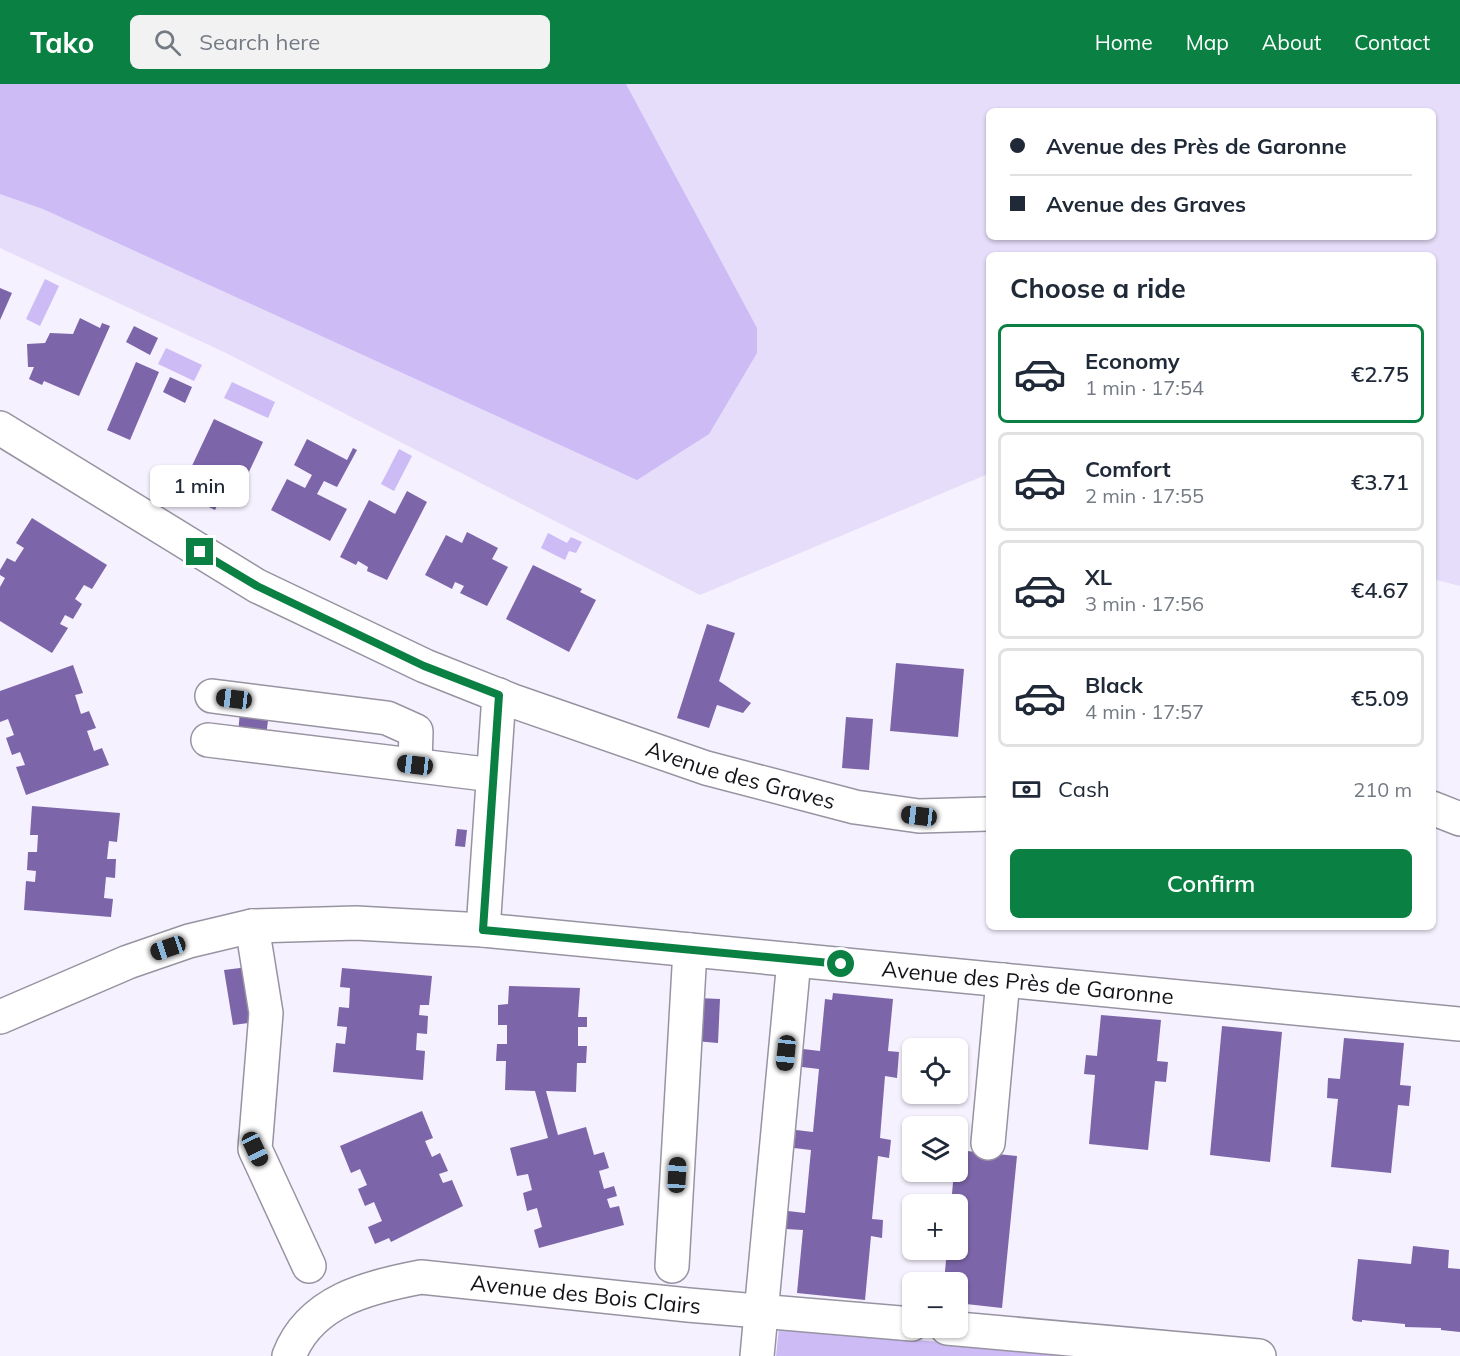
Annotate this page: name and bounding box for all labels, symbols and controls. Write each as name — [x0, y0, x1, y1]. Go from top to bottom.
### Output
search box — [130, 15, 550, 69]
text: Tako — [30, 25, 94, 60]
icon: search — [151, 26, 184, 59]
text: Search here — [199, 28, 320, 56]
text: Home — [1095, 29, 1153, 55]
text: Map — [1186, 29, 1229, 55]
text: About — [1262, 29, 1321, 55]
text: Contact — [1354, 29, 1430, 55]
text: Avenue des Près de Garonne — [1046, 132, 1347, 160]
text: Avenue des Graves — [1046, 190, 1246, 218]
text: Choose a ride — [1010, 271, 1186, 305]
icon: car — [1013, 347, 1067, 401]
text: Economy — [1085, 347, 1180, 375]
text: €2.75 — [1351, 360, 1409, 388]
text: 1 min · 17:54 — [1085, 375, 1204, 400]
icon: car — [1013, 455, 1067, 509]
text: Comfort — [1085, 455, 1171, 483]
callout: 1 min — [150, 465, 250, 507]
text: €3.71 — [1351, 468, 1409, 496]
text: 1 min — [174, 473, 225, 498]
text: 2 min · 17:55 — [1085, 483, 1204, 508]
route end — [186, 538, 213, 565]
icon: car — [1013, 563, 1067, 617]
text: XL — [1085, 563, 1112, 591]
text: €4.67 — [1351, 576, 1409, 604]
text: 3 min · 17:56 — [1085, 591, 1204, 616]
icon: car — [1013, 671, 1067, 725]
text: Black — [1085, 671, 1143, 699]
text: €5.09 — [1351, 684, 1409, 712]
car — [215, 688, 253, 710]
text: 4 min · 17:57 — [1085, 699, 1204, 724]
street label: Avenue des Graves — [642, 734, 838, 815]
car — [396, 754, 434, 776]
icon: cash — [1010, 773, 1043, 806]
text: Cash — [1058, 775, 1110, 803]
text: 210 m — [1353, 777, 1412, 802]
car — [900, 805, 938, 827]
button: Confirm — [1010, 849, 1412, 918]
car — [148, 934, 188, 962]
route start — [827, 950, 854, 977]
street label: Avenue des Près de Garonne — [880, 954, 1175, 1010]
car — [775, 1034, 797, 1072]
map controls — [902, 1038, 968, 1338]
button: locate — [902, 1038, 968, 1104]
button: layers — [902, 1116, 968, 1182]
car — [239, 1129, 271, 1169]
car — [667, 1157, 687, 1193]
button: + — [902, 1194, 968, 1260]
street label: Avenue des Bois Clairs — [469, 1268, 702, 1320]
button: − — [902, 1272, 968, 1338]

